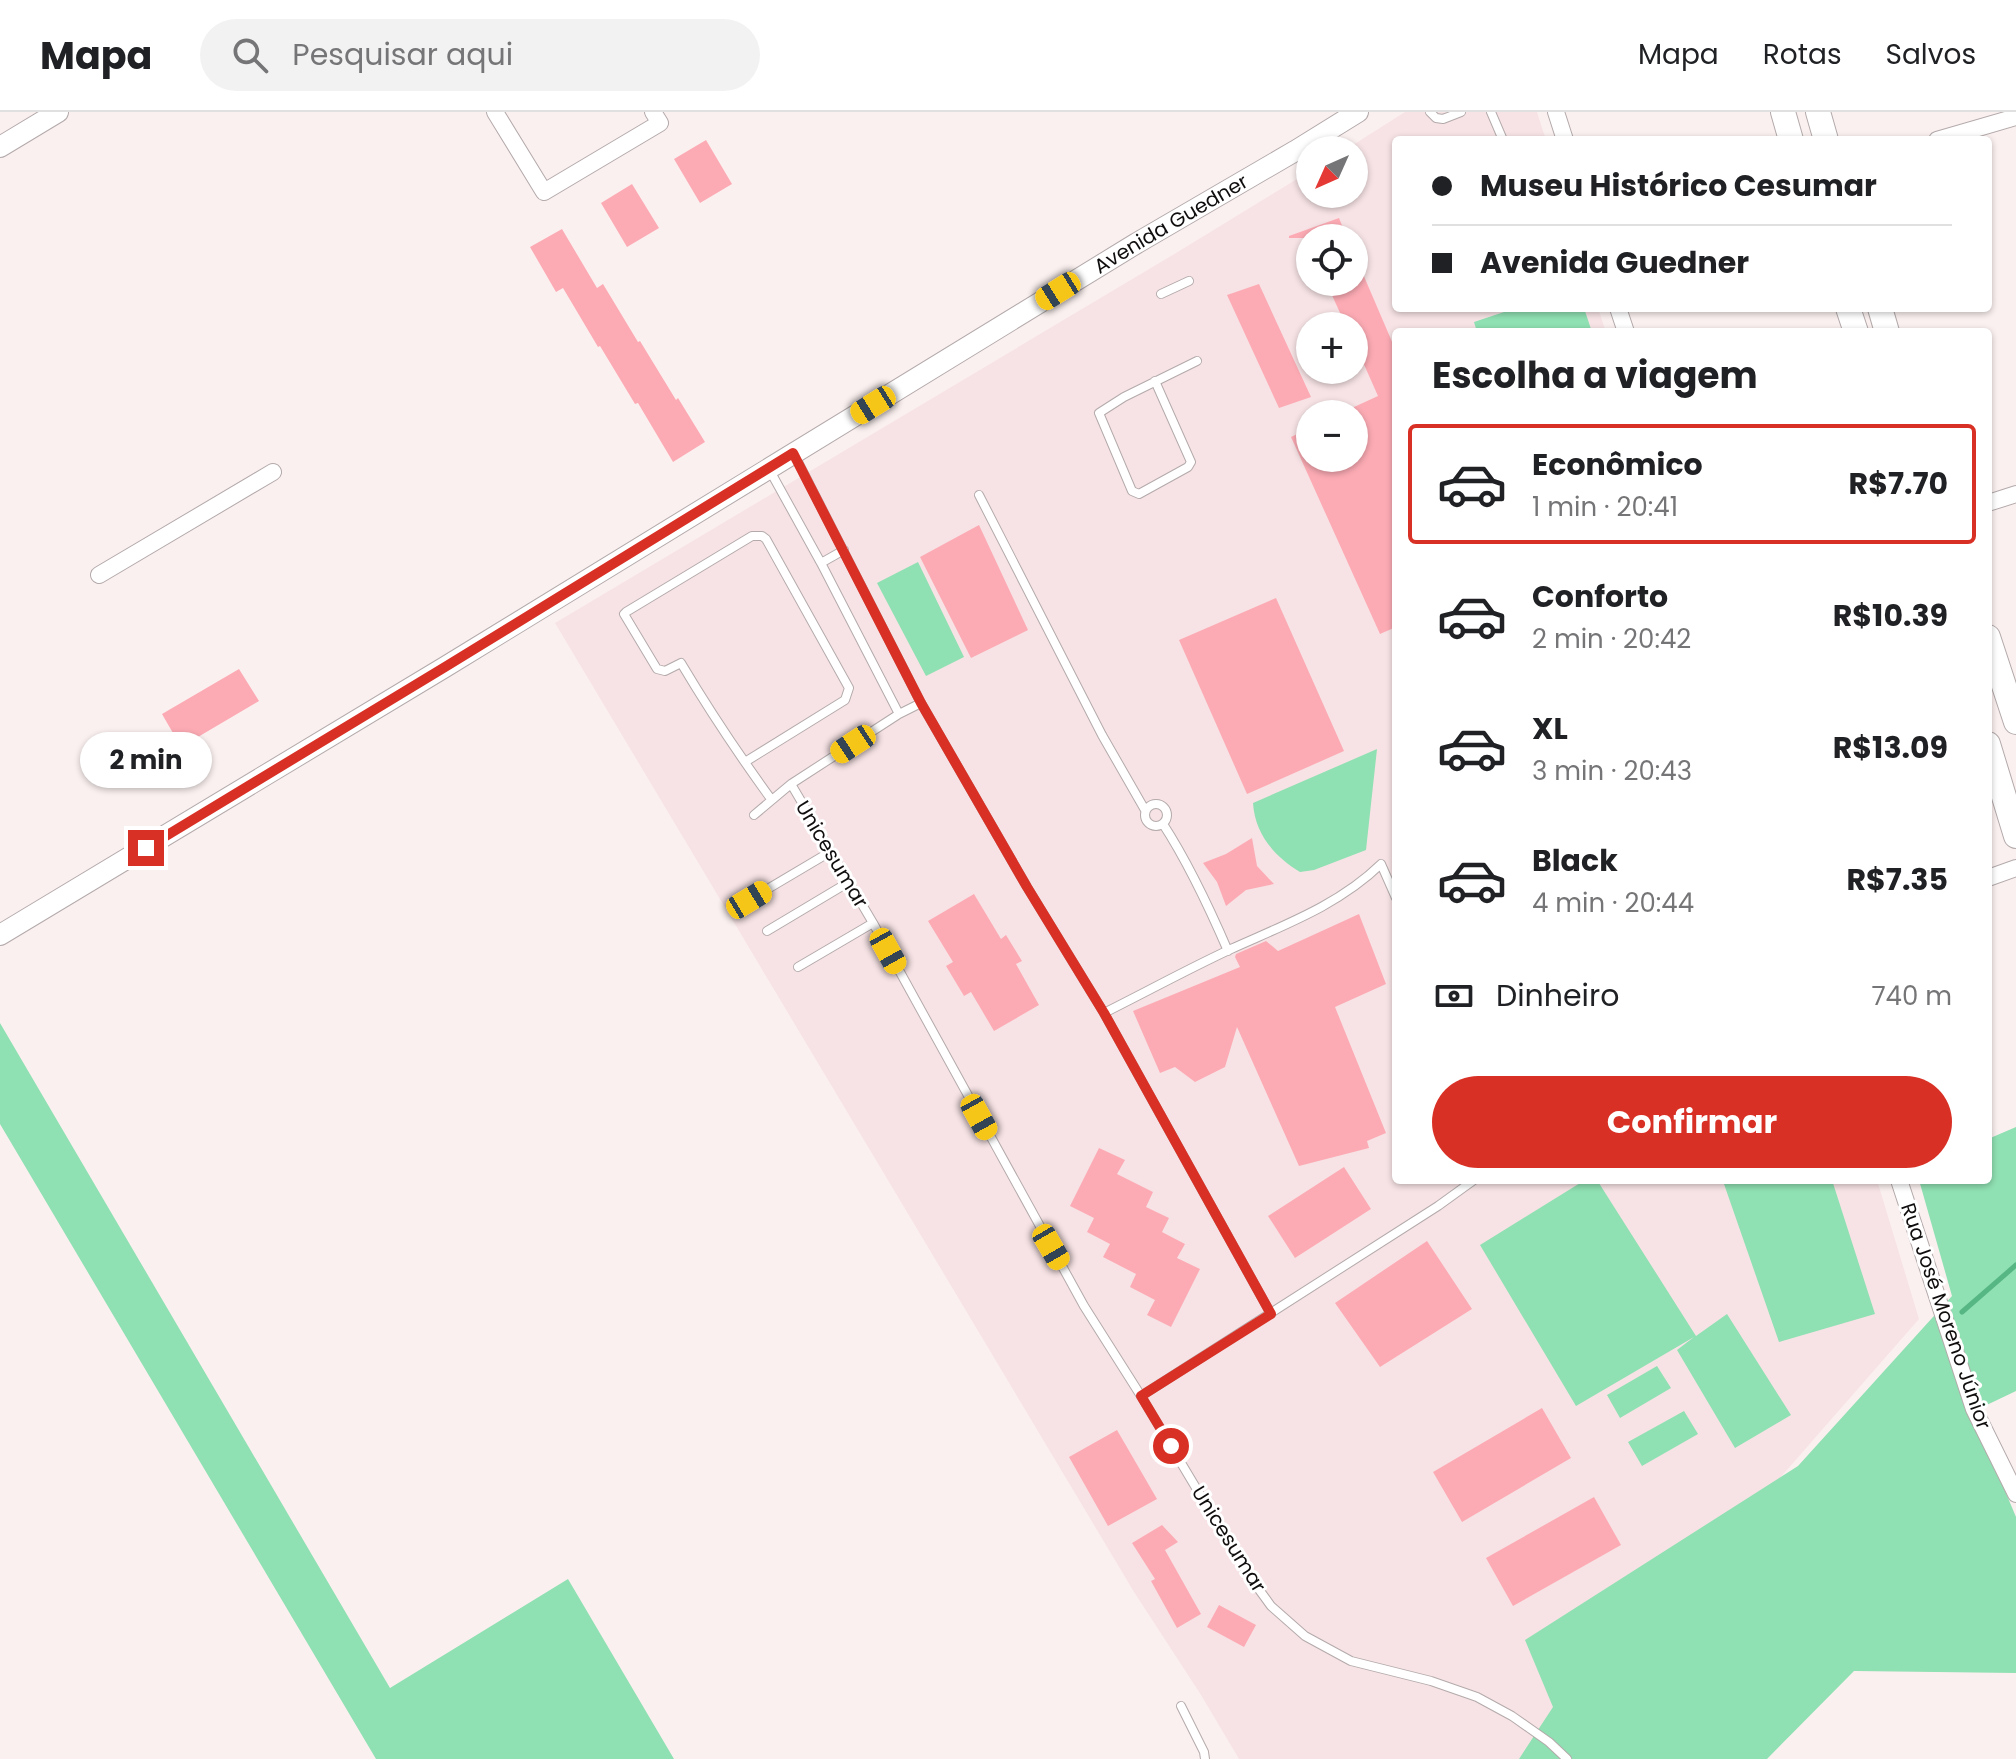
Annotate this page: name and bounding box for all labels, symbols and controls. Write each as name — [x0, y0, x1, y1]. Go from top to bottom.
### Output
search box — [200, 19, 760, 91]
text: Mapa — [40, 29, 152, 82]
icon: search — [228, 33, 272, 77]
text: Pesquisar aqui — [292, 33, 513, 76]
text: Mapa — [1638, 35, 1719, 74]
text: Rotas — [1763, 35, 1842, 74]
text: Salvos — [1886, 35, 1976, 74]
north arrow — [1296, 136, 1368, 208]
map controls — [1296, 136, 1368, 472]
text: Museu Histórico Cesumar — [1480, 164, 1877, 207]
street label: Avenida Guedner — [1089, 167, 1253, 280]
button: locate — [1296, 224, 1368, 296]
text: Avenida Guedner — [1480, 241, 1749, 284]
car — [1031, 268, 1085, 314]
button: + — [1296, 312, 1368, 384]
text: Escolha a viagem — [1432, 350, 1758, 401]
car — [846, 382, 900, 428]
button: − — [1296, 400, 1368, 472]
text: Econômico — [1532, 443, 1703, 486]
icon: car — [1436, 448, 1508, 520]
text: R$7.70 — [1849, 462, 1948, 505]
text: 1 min · 20:41 — [1532, 489, 1678, 525]
text: Conforto — [1532, 575, 1668, 618]
icon: car — [1436, 580, 1508, 652]
text: R$10.39 — [1833, 594, 1948, 637]
text: 2 min · 20:42 — [1532, 621, 1691, 657]
text: XL — [1532, 707, 1568, 750]
icon: car — [1436, 712, 1508, 784]
car — [826, 721, 880, 767]
text: R$13.09 — [1833, 726, 1948, 769]
callout: 2 min — [80, 732, 212, 788]
text: 2 min — [109, 742, 183, 778]
text: 3 min · 20:43 — [1532, 753, 1692, 789]
street label: Unicesumar — [789, 795, 875, 913]
route end — [128, 830, 164, 866]
text: Black — [1532, 839, 1618, 882]
icon: car — [1436, 844, 1508, 916]
text: R$7.35 — [1847, 858, 1948, 901]
car — [722, 877, 776, 923]
text: 4 min · 20:44 — [1532, 885, 1694, 921]
car — [866, 924, 910, 978]
icon: cash — [1432, 974, 1476, 1018]
text: Dinheiro — [1496, 974, 1619, 1017]
text: 740 m — [1871, 978, 1952, 1014]
button: Confirmar — [1432, 1076, 1952, 1168]
car — [957, 1090, 1001, 1144]
street label: Rua José Moreno Júnior — [1894, 1199, 1998, 1433]
car — [1029, 1220, 1073, 1274]
route start — [1153, 1428, 1189, 1464]
street label: Unicesumar — [1185, 1480, 1273, 1598]

